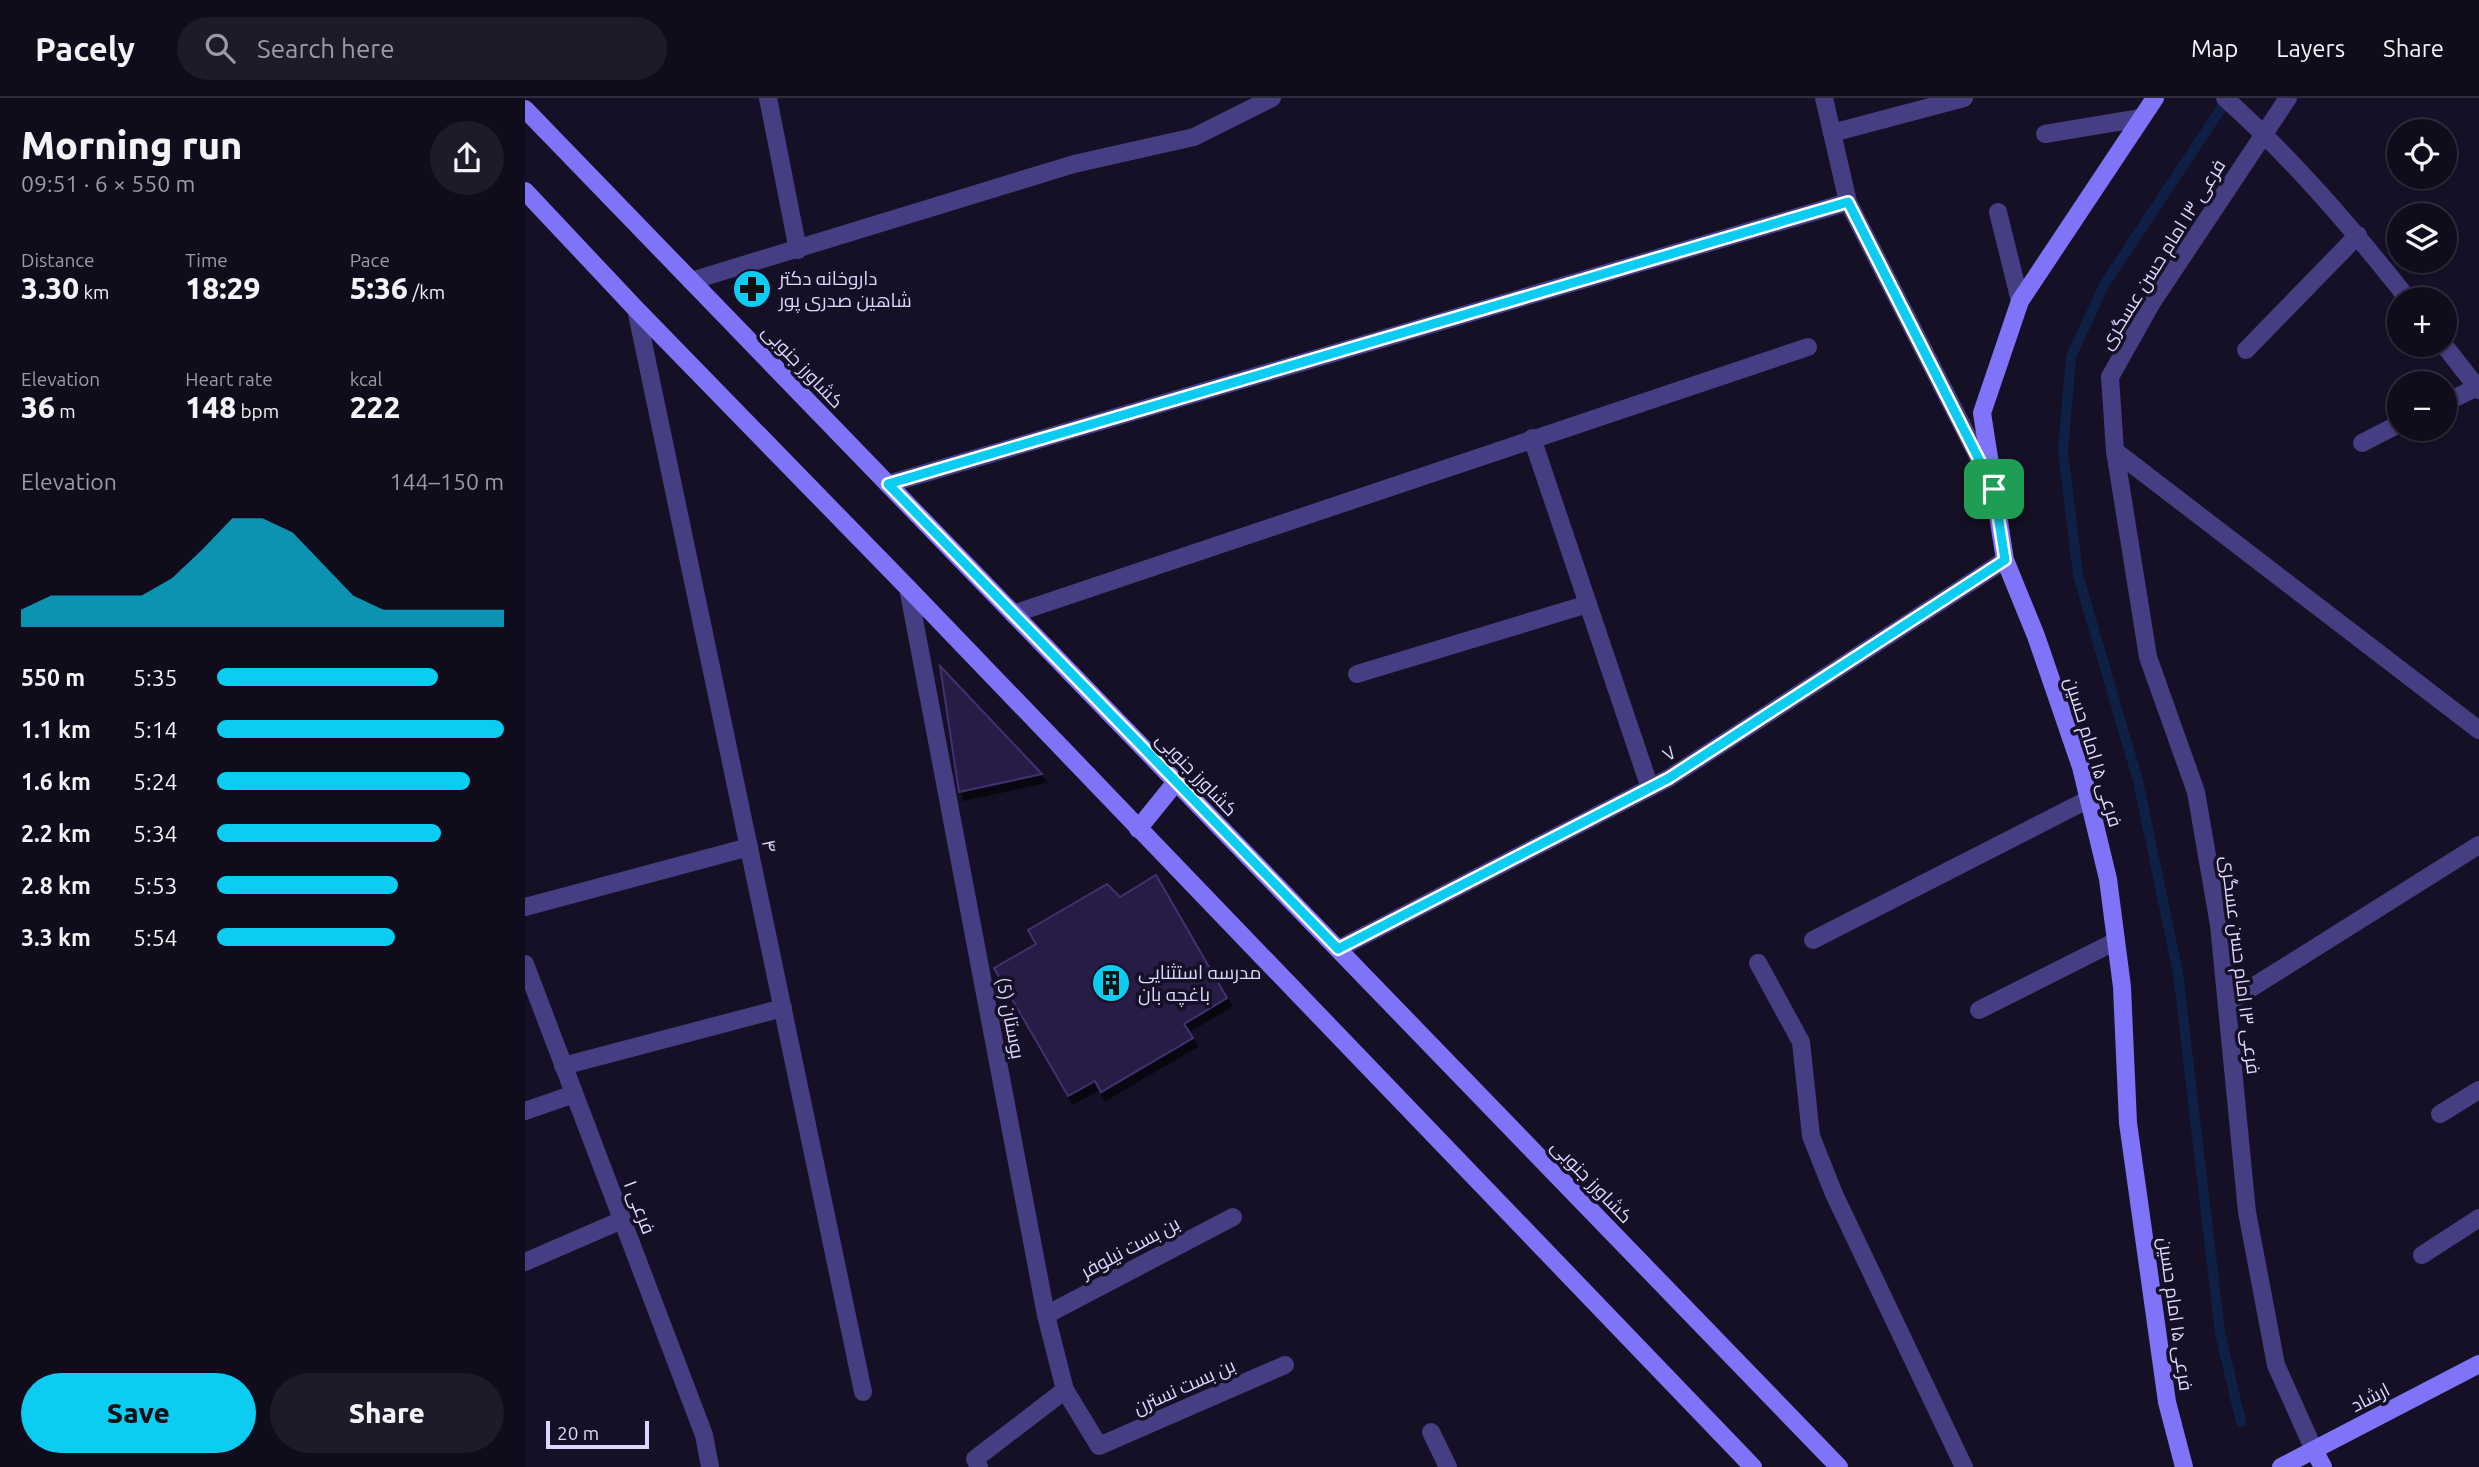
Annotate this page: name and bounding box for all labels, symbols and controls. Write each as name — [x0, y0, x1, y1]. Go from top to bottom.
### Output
search box — [177, 17, 667, 80]
icon: search — [201, 29, 239, 67]
text: Pacely — [35, 30, 135, 67]
text: Search here — [257, 34, 395, 63]
text: Map — [2191, 35, 2238, 62]
text: Layers — [2276, 35, 2345, 62]
text: Share — [2383, 35, 2444, 62]
map controls — [2387, 119, 2457, 441]
button: locate — [2387, 119, 2457, 189]
button: share — [430, 121, 504, 195]
text: Morning run — [21, 124, 242, 166]
street label: فرعی ۱۳ امام حسن عسگری — [2094, 155, 2232, 355]
text: 09:51 · 6 × 550 m — [21, 171, 195, 196]
button: layers — [2387, 203, 2457, 273]
text: Distance — [21, 249, 95, 271]
text: Time — [185, 249, 228, 271]
text: Pace — [350, 249, 390, 271]
place label: داروخانه دکتر شاهین صدری پور — [778, 267, 912, 313]
pharmacy icon: داروخانه دکتر شاهین صدری پور — [731, 268, 773, 310]
text: 3.30 — [21, 271, 79, 305]
text: 18:29 — [185, 271, 260, 305]
text: 5:36 — [350, 271, 408, 305]
text: km — [79, 281, 109, 303]
text: /km — [408, 281, 445, 303]
button: + — [2387, 287, 2457, 357]
street label: کشاورز جنوبی — [757, 320, 848, 413]
text: Elevation — [21, 368, 100, 390]
text: Heart rate — [185, 368, 273, 390]
text: kcal — [350, 368, 382, 390]
button: − — [2387, 371, 2457, 441]
text: 36 — [21, 390, 55, 424]
text: 148 — [185, 390, 236, 424]
text: 222 — [350, 390, 400, 424]
text: m — [55, 400, 76, 422]
text: bpm — [236, 400, 279, 422]
pin — [1964, 459, 2024, 519]
text: Elevation — [21, 469, 117, 494]
text: 144–150 m — [390, 469, 504, 494]
icon: arrive — [1975, 470, 2013, 508]
text: 550 m — [21, 665, 85, 690]
text: 5:35 — [133, 665, 178, 690]
street label: فرعی ۱۵ امام حسین — [2058, 675, 2127, 830]
text: 1.1 km — [21, 717, 91, 742]
text: 5:14 — [133, 717, 178, 742]
street label: کشاورز جنوبی — [1151, 728, 1242, 821]
street label: ۷ — [1658, 740, 1680, 765]
text: 1.6 km — [21, 769, 91, 794]
text: 5:24 — [133, 769, 178, 794]
text: 2.2 km — [21, 821, 91, 846]
text: 5:34 — [133, 821, 178, 846]
street label: ۴ — [758, 838, 782, 854]
street label: فرعی ۱۳ امام حسن عسگری — [2214, 855, 2265, 1076]
text: 2.8 km — [21, 873, 91, 898]
text: 5:53 — [133, 873, 178, 898]
text: 3.3 km — [21, 925, 91, 950]
text: 5:54 — [133, 925, 178, 950]
place label: مدرسه استثنایی باغچه بان — [1138, 961, 1261, 1007]
building icon: مدرسه استثنایی باغچه بان — [1090, 962, 1132, 1004]
street label: بوستان (5) — [991, 975, 1030, 1061]
street label: کشاورز جنوبی — [1546, 1135, 1637, 1228]
street label: فرعی ۱ — [619, 1177, 660, 1237]
street label: بن بست نیلوفر — [1076, 1212, 1184, 1284]
street label: فرعی ۱۵ امام حسین — [2151, 1236, 2198, 1393]
street label: بن بست نسترن — [1130, 1354, 1239, 1419]
button: Save — [21, 1373, 256, 1453]
button: Share — [270, 1373, 504, 1453]
street label: ارشاد — [2347, 1378, 2394, 1417]
scale bar — [546, 1418, 649, 1450]
text: 20 m — [557, 1422, 599, 1444]

